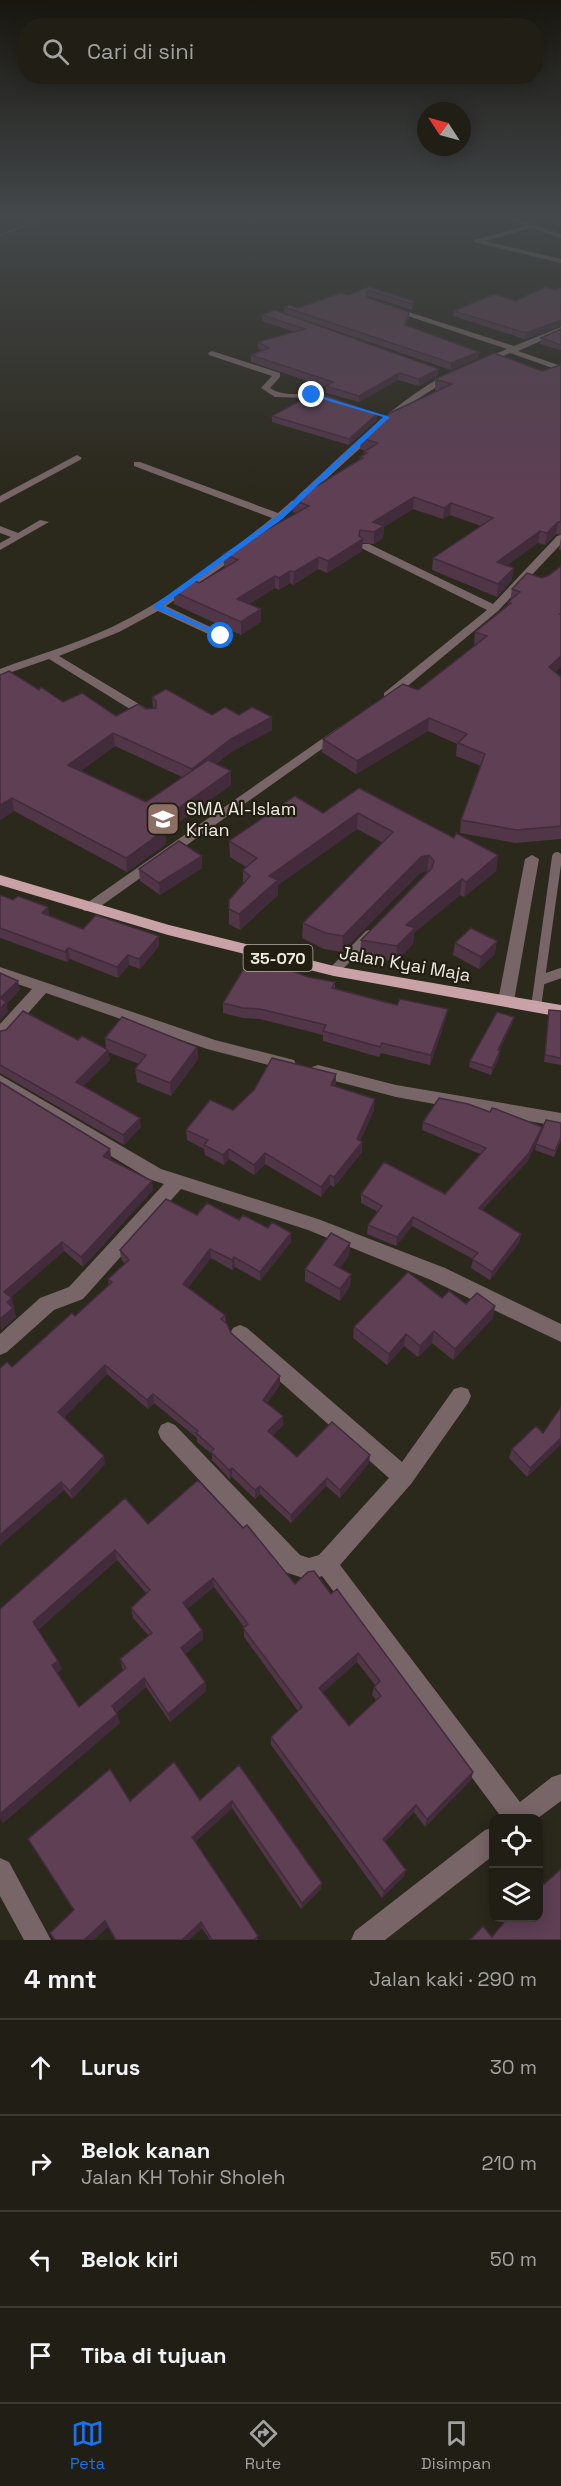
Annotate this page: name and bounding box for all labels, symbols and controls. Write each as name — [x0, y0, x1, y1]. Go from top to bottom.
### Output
search box — [18, 18, 543, 84]
icon: search — [39, 35, 72, 68]
text: Cari di sini — [87, 37, 194, 65]
north arrow — [417, 102, 471, 156]
route end — [298, 381, 324, 407]
route start — [207, 622, 233, 648]
place label: SMA Al-Islam Krian — [186, 797, 296, 841]
school or university icon: SMA Al-Islam Krian — [145, 801, 181, 837]
street label: Jalan Kyai Maja — [338, 941, 473, 986]
road number: 35-070 — [244, 945, 312, 971]
map controls — [489, 1814, 543, 1922]
button: locate — [489, 1814, 543, 1868]
button: layers — [489, 1868, 543, 1922]
text: 4 mnt — [24, 1962, 97, 1996]
text: Jalan kaki · 290 m — [369, 1966, 537, 1992]
icon: ahead — [24, 2051, 57, 2084]
text: Lurus — [81, 2053, 140, 2081]
text: 30 m — [490, 2054, 537, 2080]
text: Belok kanan — [81, 2136, 210, 2164]
icon: right — [24, 2147, 57, 2180]
text: 210 m — [481, 2150, 537, 2176]
text: Jalan KH Tohir Sholeh — [81, 2164, 285, 2190]
icon: left — [24, 2243, 57, 2276]
text: Belok kiri — [81, 2245, 178, 2273]
text: 50 m — [490, 2246, 537, 2272]
icon: arrive — [24, 2339, 57, 2372]
text: Tiba di tujuan — [81, 2341, 227, 2369]
tab: Peta — [70, 2417, 105, 2474]
tab: Rute — [245, 2417, 281, 2474]
tab: Disimpan — [421, 2417, 491, 2474]

